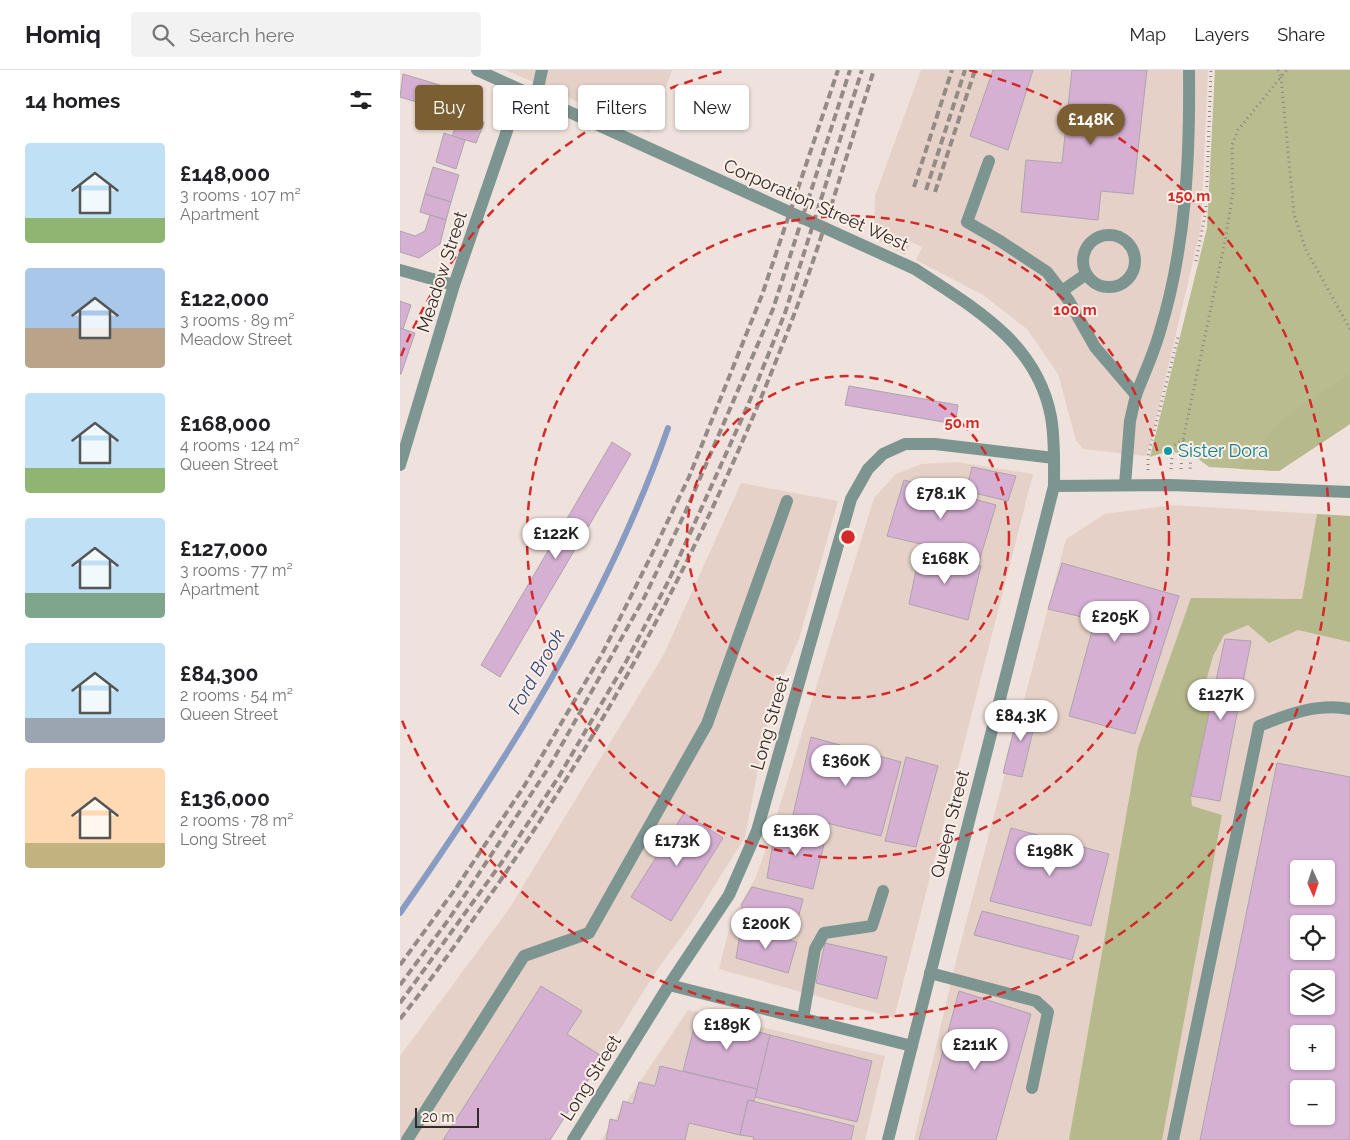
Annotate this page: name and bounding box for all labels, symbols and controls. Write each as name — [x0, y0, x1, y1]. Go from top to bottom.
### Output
search box — [131, 12, 481, 57]
text: Homiq — [25, 20, 101, 49]
icon: search — [149, 21, 177, 49]
text: Search here — [189, 24, 294, 46]
text: Map — [1130, 24, 1166, 45]
text: Layers — [1194, 24, 1249, 45]
text: Share — [1277, 24, 1325, 45]
chip: Buy — [415, 85, 483, 130]
chip: Rent — [493, 85, 568, 130]
chip: Filters — [578, 85, 665, 130]
chip: New — [675, 85, 749, 130]
icon: filters — [347, 86, 375, 114]
text: 14 homes — [25, 88, 120, 113]
pin: £148K — [1056, 104, 1126, 146]
text: £148K — [1068, 110, 1114, 129]
street label: Corporation Street West — [721, 154, 912, 255]
text: £148,000 — [180, 161, 270, 186]
icon: home — [65, 163, 125, 223]
text: 3 rooms · 107 m² — [180, 186, 301, 205]
text: 150 m — [1168, 187, 1210, 205]
text: Apartment — [180, 205, 259, 224]
street label: Meadow Street — [412, 209, 471, 335]
text: £122,000 — [180, 286, 269, 311]
icon: home — [65, 288, 125, 348]
text: 100 m — [1053, 301, 1097, 319]
text: 3 rooms · 89 m² — [180, 311, 295, 330]
text: Meadow Street — [180, 330, 292, 349]
text: £168,000 — [180, 411, 271, 436]
icon: home — [65, 413, 125, 473]
text: 50 m — [944, 414, 980, 432]
text: 4 rooms · 124 m² — [180, 436, 300, 455]
place label: Sister Dora — [1178, 440, 1268, 461]
marker: Sister Dora — [1162, 445, 1174, 457]
text: Queen Street — [180, 455, 278, 474]
pin: £78.1K — [900, 478, 982, 520]
text: £78.1K — [916, 484, 966, 503]
pin: £122K — [521, 518, 591, 560]
text: £122K — [533, 524, 579, 543]
centre of rings — [839, 528, 857, 546]
text: £127,000 — [180, 536, 268, 561]
icon: home — [65, 538, 125, 598]
pin: £168K — [910, 542, 980, 585]
text: £168K — [922, 549, 968, 568]
text: 3 rooms · 77 m² — [180, 561, 293, 580]
text: Apartment — [180, 580, 259, 599]
pin: £205K — [1080, 600, 1150, 643]
text: £205K — [1091, 607, 1139, 626]
water label: Ford Brook — [503, 625, 569, 717]
text: £84,300 — [180, 661, 259, 686]
icon: home — [65, 663, 125, 723]
street label: Long Street — [746, 673, 793, 772]
pin: £127K — [1186, 678, 1256, 721]
text: £127K — [1198, 685, 1244, 704]
text: 2 rooms · 54 m² — [180, 686, 293, 705]
pin: £84.3K — [980, 700, 1062, 742]
text: Queen Street — [180, 705, 278, 724]
text: £84.3K — [996, 706, 1046, 725]
pin: £360K — [811, 744, 881, 787]
text: £360K — [822, 751, 870, 770]
street label: Queen Street — [926, 768, 973, 880]
text: £136,000 — [180, 786, 270, 811]
icon: home — [65, 788, 125, 848]
text: 2 rooms · 78 m² — [180, 811, 293, 830]
pin: £136K — [761, 814, 831, 857]
text: £136K — [773, 821, 819, 840]
pin: £173K — [642, 824, 712, 867]
text: Long Street — [180, 830, 266, 849]
text: £173K — [654, 831, 700, 850]
pin: £198K — [1015, 834, 1085, 877]
text: £198K — [1027, 841, 1073, 860]
north arrow — [1290, 860, 1335, 905]
map controls — [1290, 860, 1335, 1125]
pin: £200K — [731, 908, 801, 950]
text: £200K — [742, 914, 790, 933]
button: locate — [1290, 915, 1335, 960]
button: layers — [1290, 970, 1335, 1015]
pin: £189K — [692, 1008, 762, 1051]
text: £189K — [704, 1015, 750, 1034]
button: + — [1290, 1025, 1335, 1070]
pin: £211K — [940, 1028, 1010, 1071]
street label: Long Street — [556, 1031, 625, 1124]
text: £211K — [953, 1035, 997, 1054]
button: − — [1290, 1080, 1335, 1125]
scale bar — [415, 1105, 479, 1128]
text: 20 m — [422, 1109, 454, 1125]

